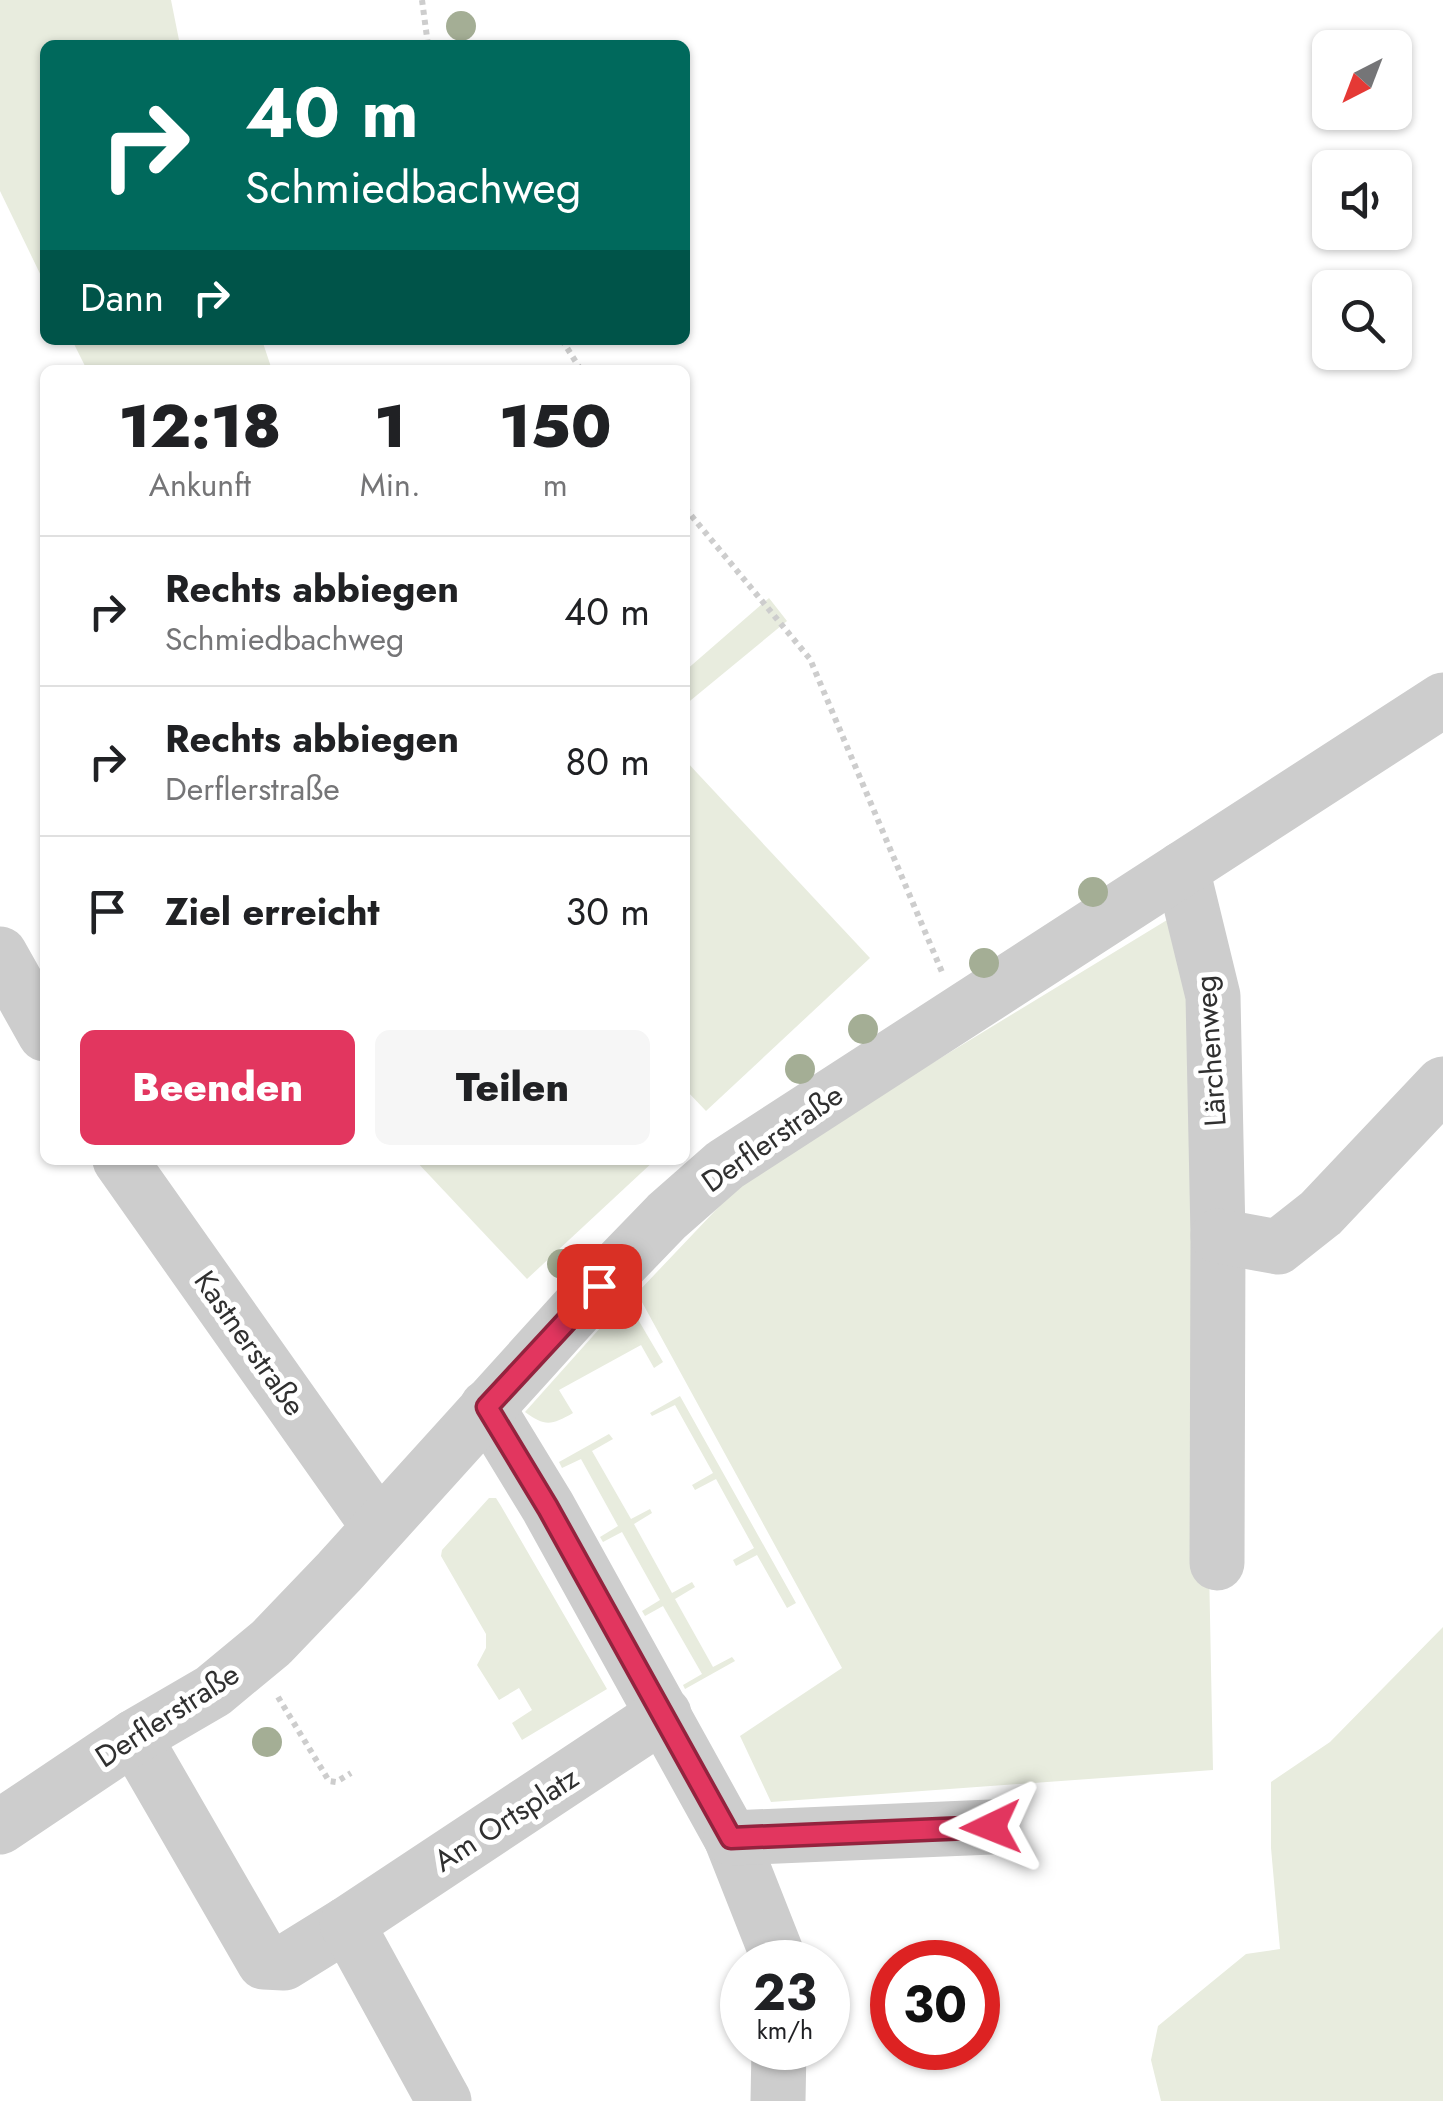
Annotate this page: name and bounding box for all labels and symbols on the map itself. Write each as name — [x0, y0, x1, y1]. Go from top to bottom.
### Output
north arrow — [1312, 30, 1412, 130]
street label: Lärchenweg — [1183, 974, 1237, 1128]
street label: Derflerstraße — [693, 1073, 851, 1203]
pin — [557, 1244, 642, 1329]
street label: Kastnerstraße — [184, 1262, 316, 1424]
street label: Derflerstraße — [87, 1652, 247, 1778]
street label: Am Ortsplatz — [425, 1756, 587, 1882]
position arrow — [939, 1775, 1043, 1879]
speed limit sign: 30 — [870, 1940, 1000, 2070]

